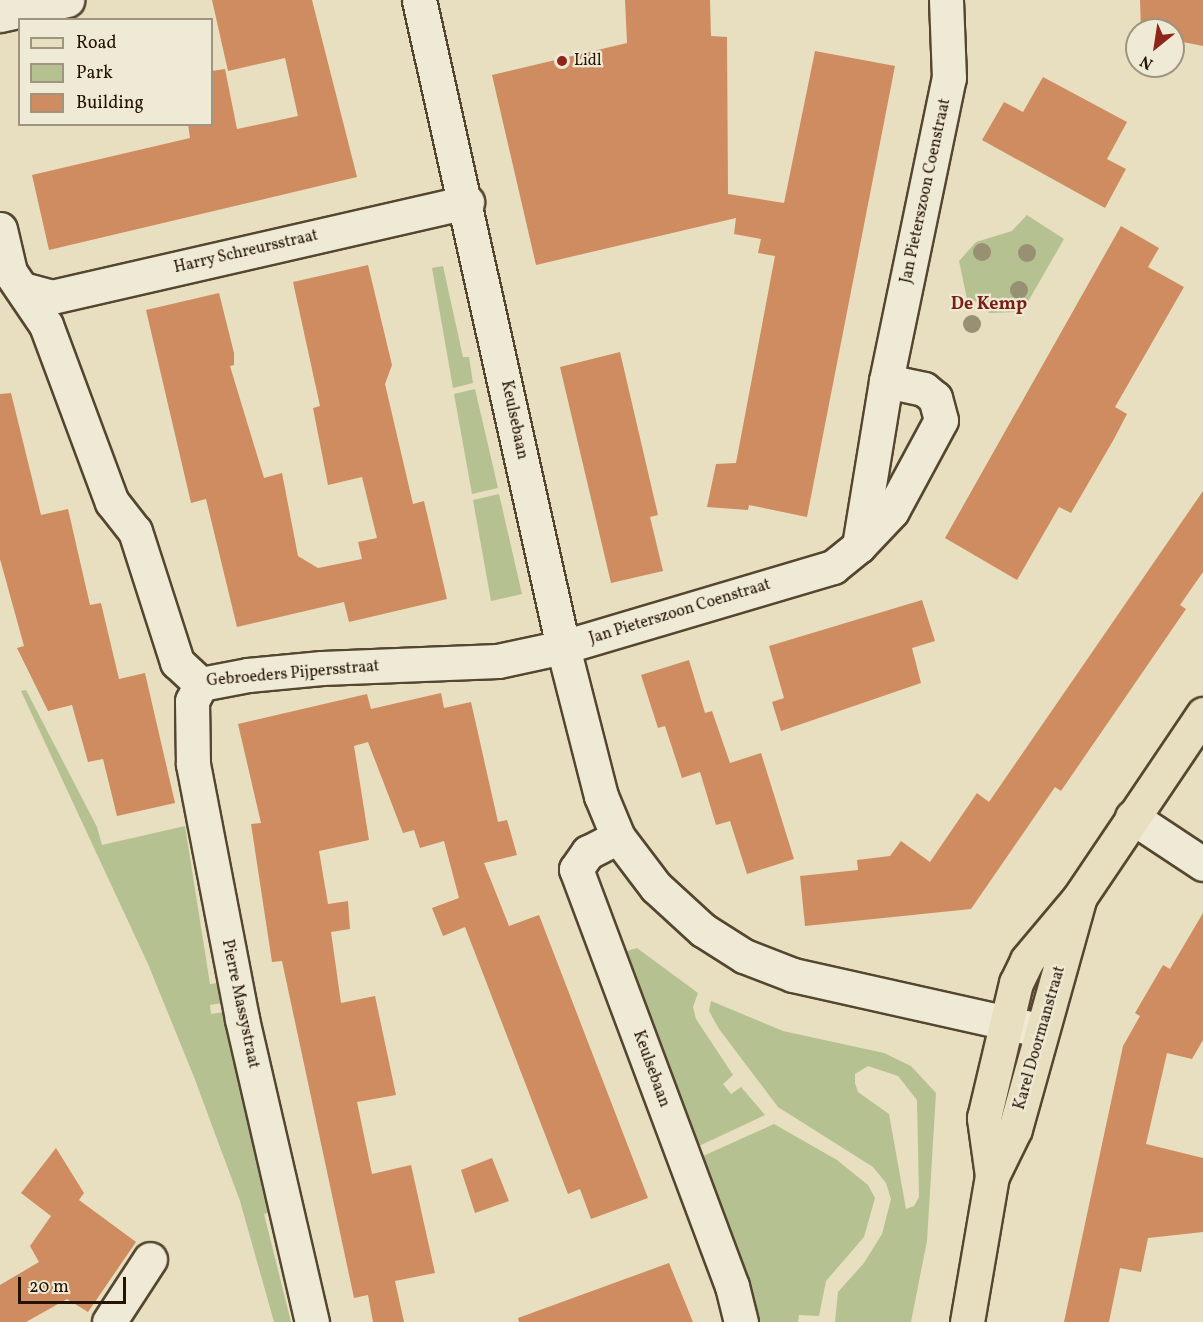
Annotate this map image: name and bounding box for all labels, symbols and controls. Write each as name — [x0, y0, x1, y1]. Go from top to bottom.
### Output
legend — [18, 18, 213, 126]
north arrow — [1125, 18, 1185, 78]
text: Road — [76, 31, 117, 56]
text: N — [1136, 49, 1158, 74]
place label: Lidl — [574, 51, 602, 71]
marker: Lidl — [555, 54, 569, 68]
text: Park — [76, 61, 113, 86]
text: Building — [76, 91, 144, 116]
street label: Jan Pieterszoon Coenstraat — [897, 97, 955, 285]
street label: Harry Schreursstraat — [172, 226, 320, 278]
district label: De Kemp — [951, 294, 1027, 316]
street label: Keulsebaan — [496, 379, 532, 461]
street label: Jan Pieterszoon Coenstraat — [587, 575, 773, 649]
street label: Gebroeders Pijpersstraat — [206, 657, 380, 691]
street label: Pierre Massystraat — [217, 938, 263, 1070]
street label: Karel Doormanstraat — [1010, 964, 1070, 1112]
street label: Keulsebaan — [628, 1028, 674, 1110]
scale bar — [21, 1265, 129, 1303]
text: 20 m — [29, 1275, 69, 1300]

